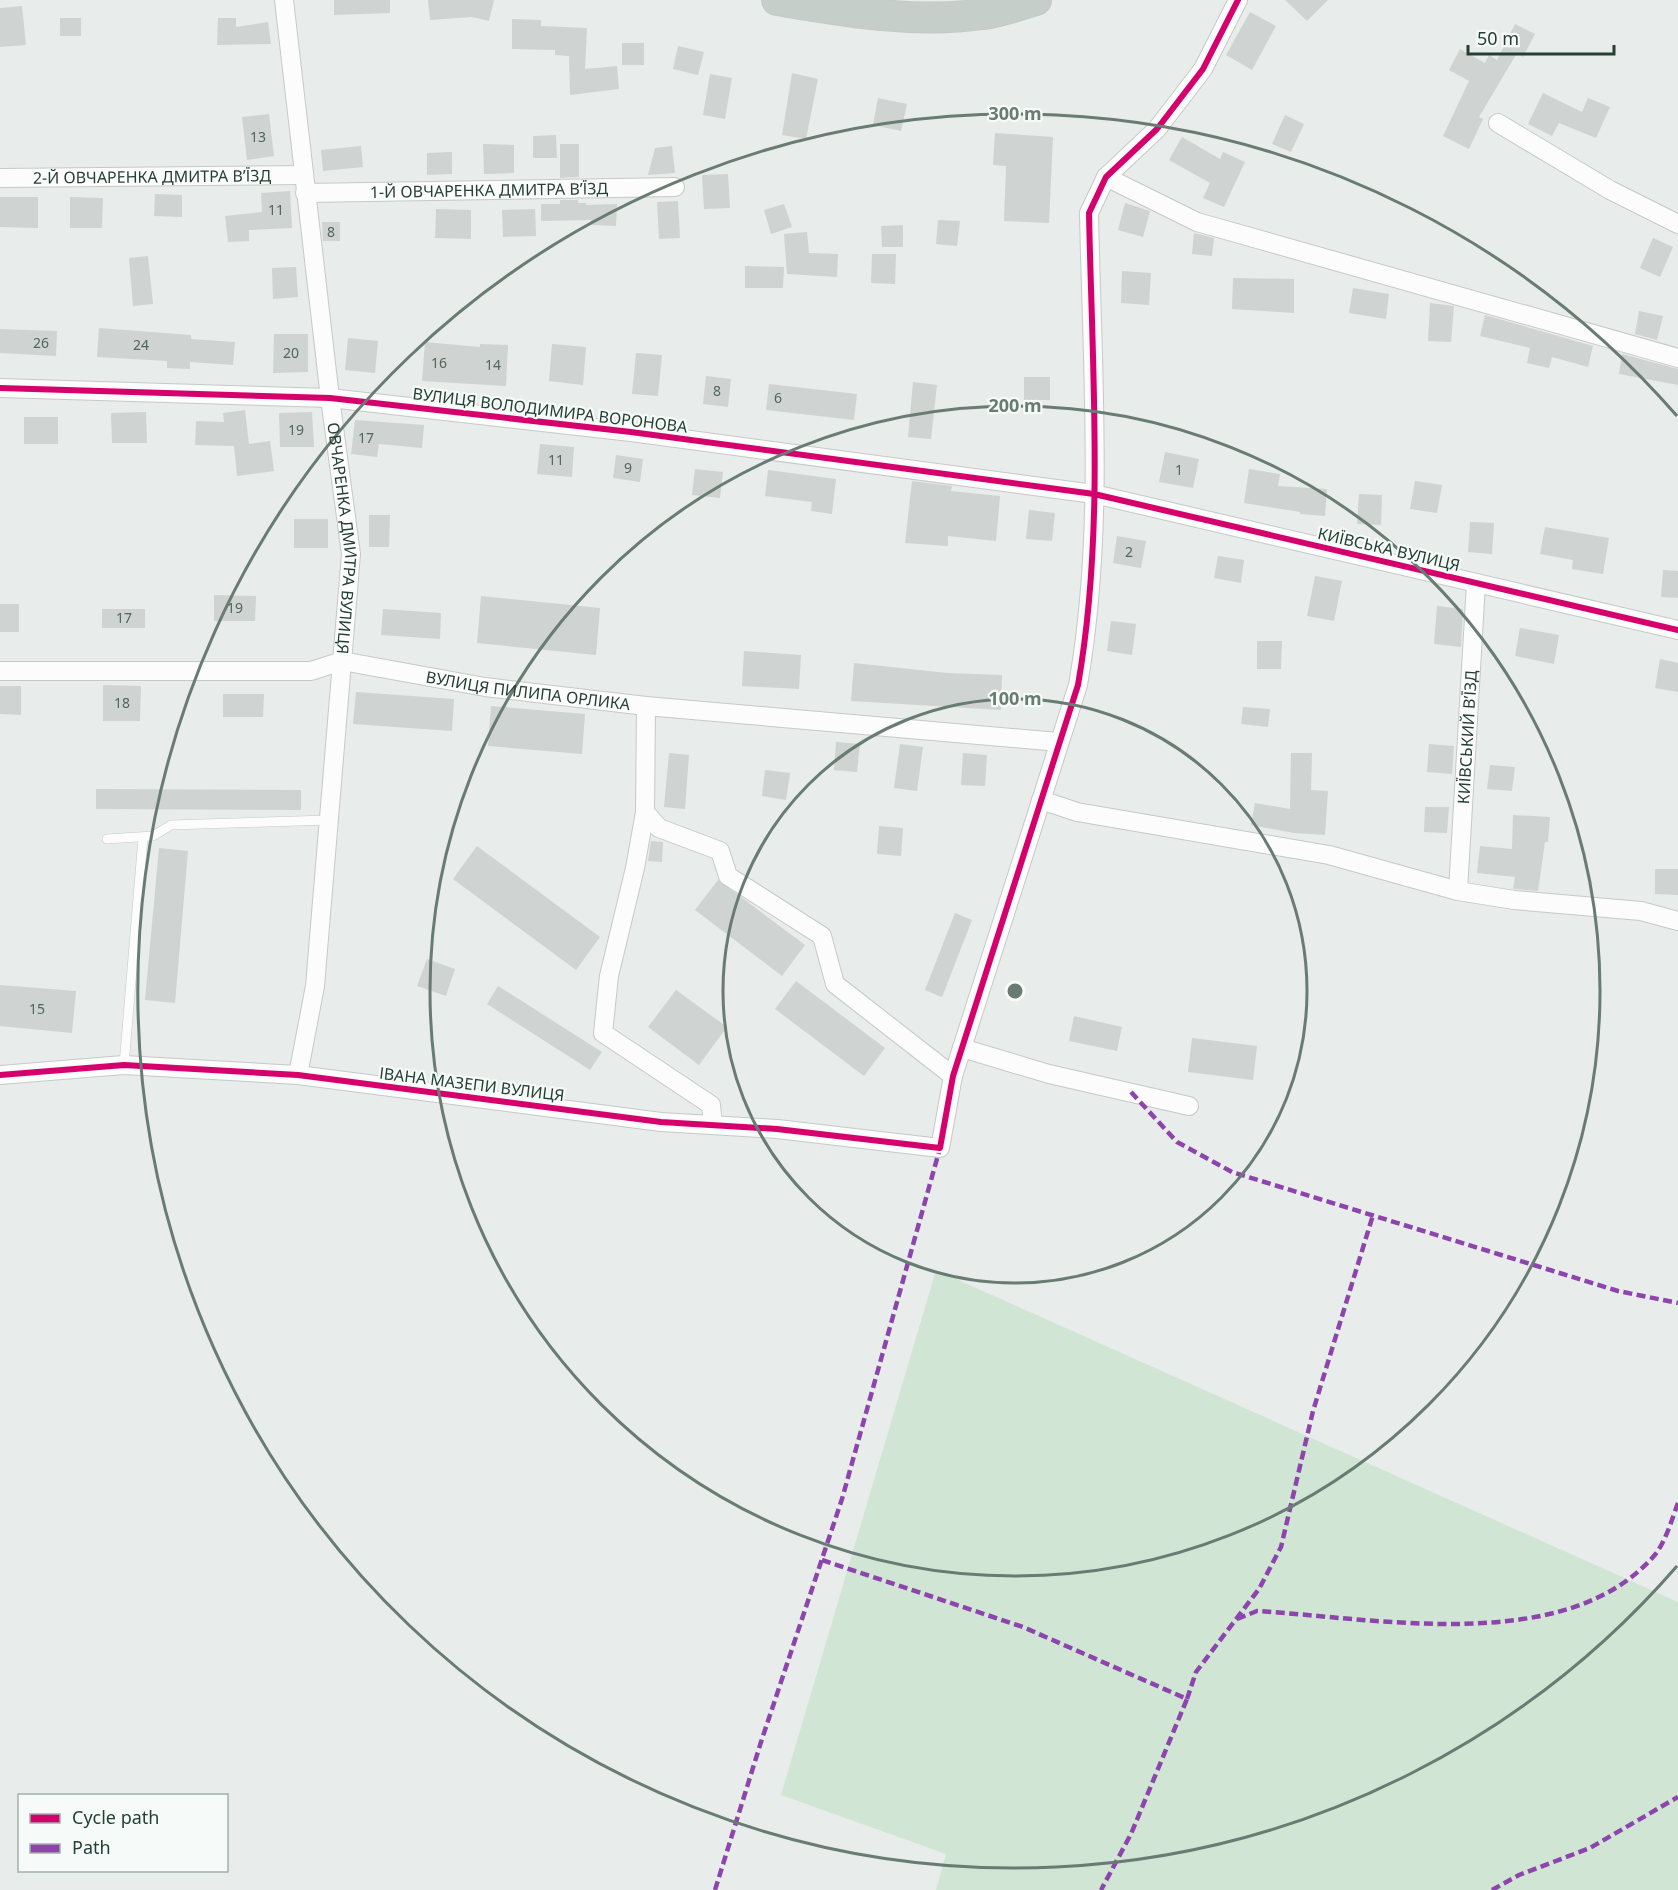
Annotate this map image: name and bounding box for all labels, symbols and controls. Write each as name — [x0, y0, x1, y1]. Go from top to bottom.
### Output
scale bar — [1468, 18, 1614, 56]
text: 50 m — [1477, 26, 1519, 50]
text: 300 m — [988, 101, 1042, 125]
house number: 13 — [250, 127, 266, 146]
street label: 2-Й ОВЧАРЕНКА ДМИТРА В’ЇЗД — [33, 164, 272, 189]
street label: 1-Й ОВЧАРЕНКА ДМИТРА В’ЇЗД — [370, 177, 609, 203]
house number: 11 — [268, 200, 284, 219]
house number: 8 — [327, 222, 335, 241]
house number: 26 — [33, 333, 49, 352]
house number: 24 — [133, 335, 149, 354]
house number: 20 — [283, 343, 299, 362]
house number: 16 — [431, 353, 447, 372]
house number: 14 — [485, 355, 501, 374]
house number: 8 — [713, 381, 721, 400]
street label: ВУЛИЦЯ ВОЛОДИМИРА ВОРОНОВА — [411, 382, 689, 438]
house number: 6 — [774, 388, 782, 407]
text: 200 m — [988, 393, 1042, 417]
house number: 19 — [288, 420, 304, 439]
street label: ОВЧАРЕНКА ДМИТРА ВУЛИЦЯ — [322, 421, 362, 655]
house number: 17 — [358, 428, 374, 447]
house number: 11 — [548, 450, 564, 469]
house number: 9 — [624, 458, 632, 477]
house number: 1 — [1175, 460, 1183, 479]
street label: КИЇВСЬКА ВУЛИЦЯ — [1316, 522, 1462, 576]
house number: 2 — [1125, 542, 1133, 561]
house number: 19 — [227, 598, 243, 617]
house number: 17 — [116, 608, 132, 627]
street label: ВУЛИЦЯ ПИЛИПА ОРЛИКА — [424, 665, 632, 715]
street label: КИЇВСЬКИЙ В’ЇЗД — [1452, 669, 1482, 805]
text: 100 m — [988, 686, 1042, 710]
house number: 18 — [114, 693, 130, 712]
centre of rings — [1005, 981, 1025, 1001]
house number: 15 — [29, 999, 45, 1018]
street label: ІВАНА МАЗЕПИ ВУЛИЦЯ — [378, 1062, 566, 1106]
legend — [18, 1794, 228, 1872]
text: Cycle path — [72, 1805, 159, 1829]
text: Path — [72, 1835, 111, 1859]

